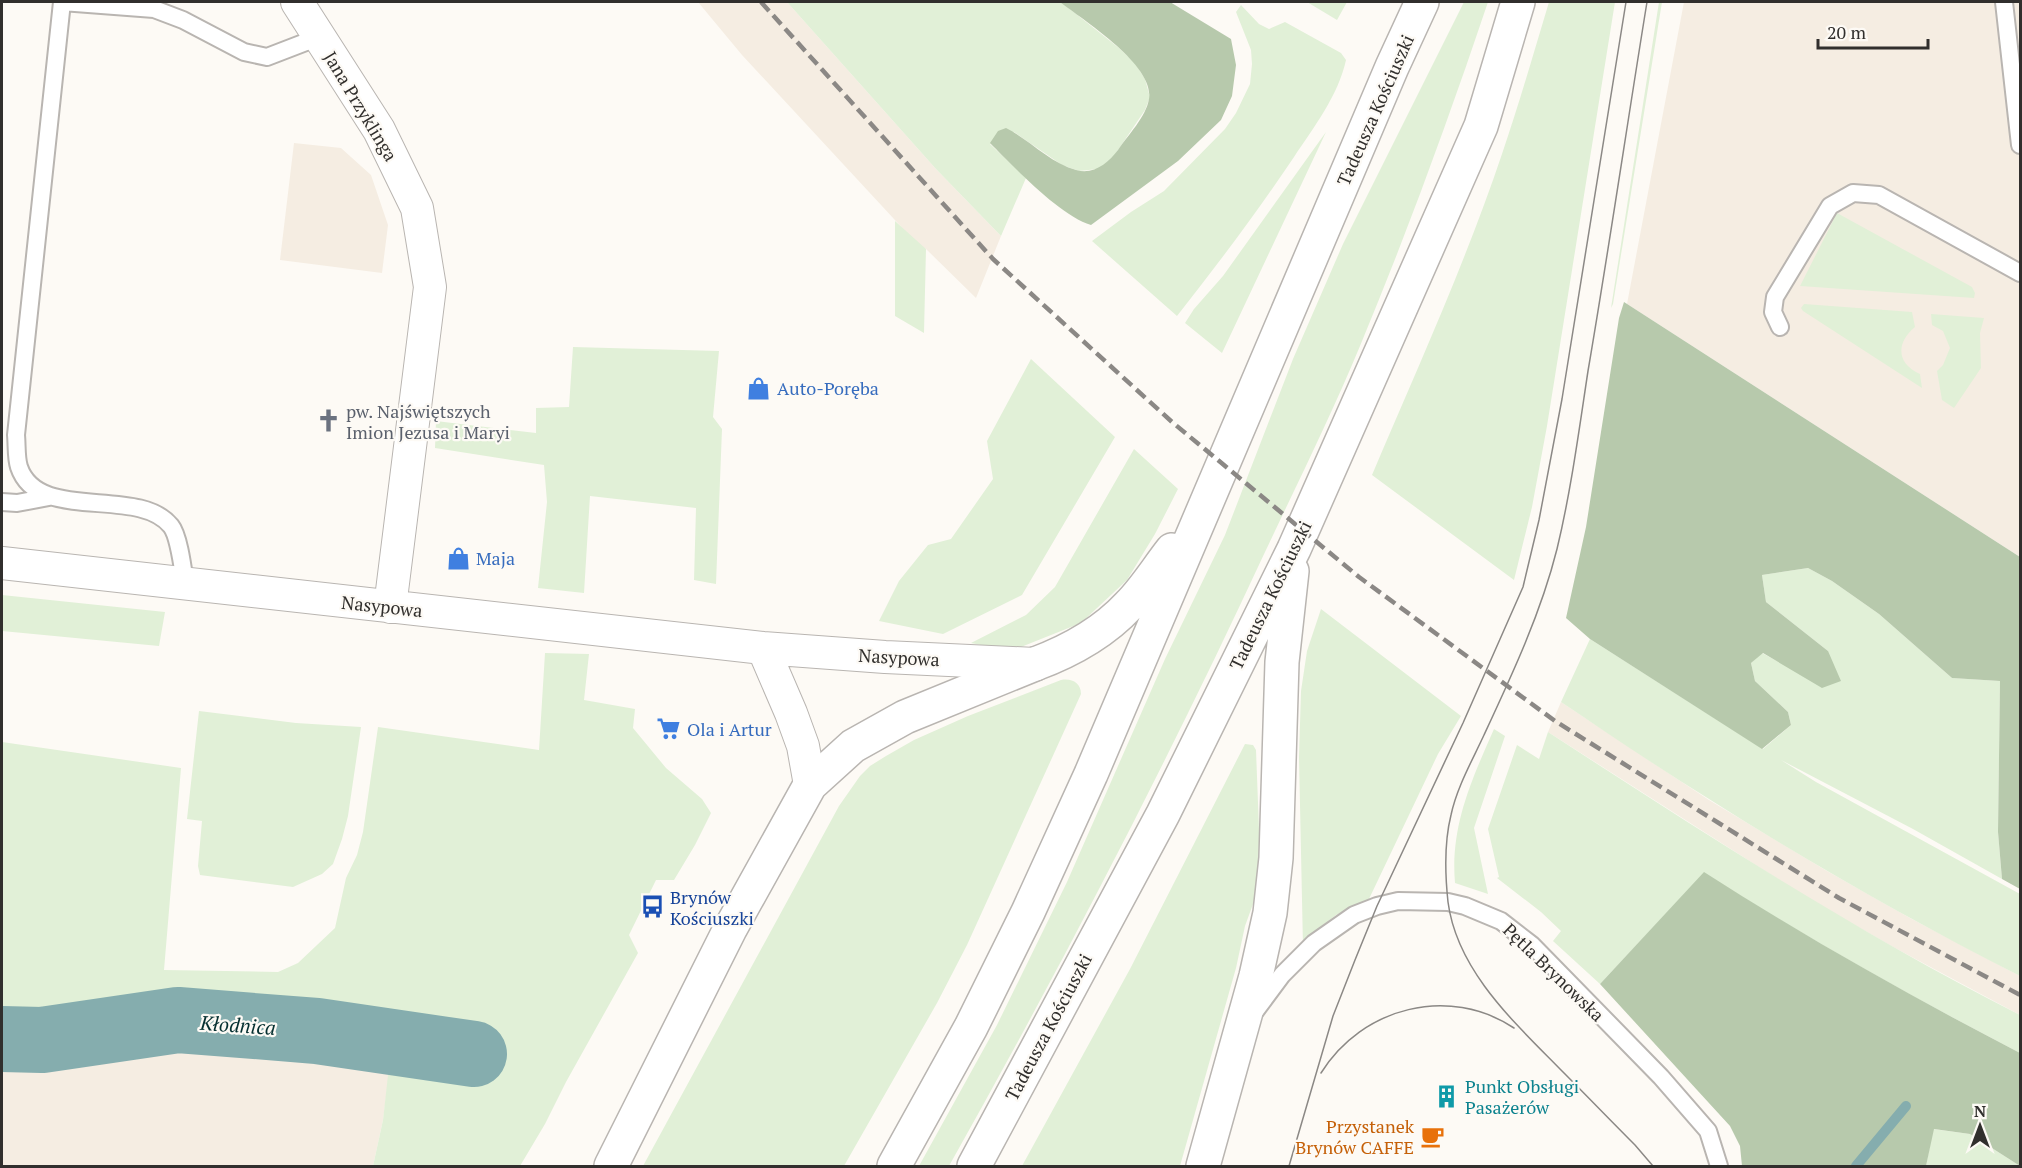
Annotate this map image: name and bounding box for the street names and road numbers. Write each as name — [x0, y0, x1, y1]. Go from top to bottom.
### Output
street label: Tadeusza Kościuszki — [1331, 31, 1419, 189]
street label: Jana Przyklinga — [319, 47, 403, 165]
street label: Tadeusza Kościuszki — [1223, 516, 1317, 674]
street label: Nasypowa — [340, 590, 424, 622]
street label: Nasypowa — [858, 643, 940, 671]
street label: Pętla Brynowska — [1498, 918, 1610, 1026]
street label: Tadeusza Kościuszki — [999, 949, 1097, 1105]

